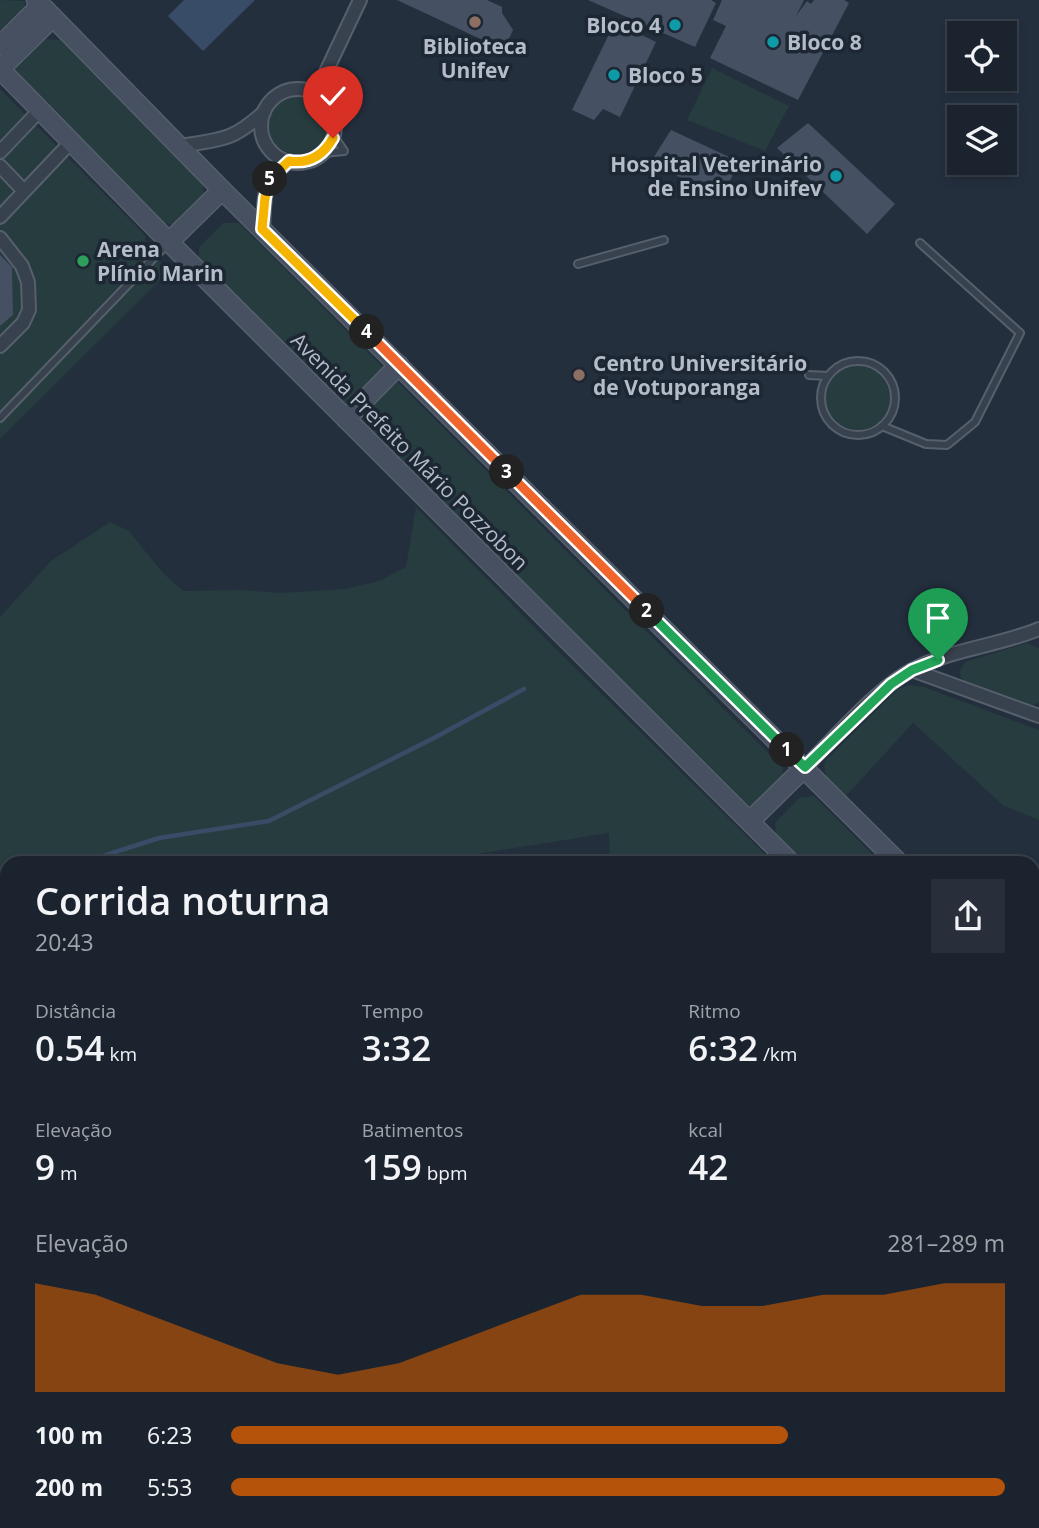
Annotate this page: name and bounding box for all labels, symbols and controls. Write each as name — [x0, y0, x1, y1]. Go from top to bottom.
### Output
place label: Bloco 4 — [586, 11, 661, 39]
marker: Biblioteca Unifev — [467, 14, 483, 30]
marker: Bloco 4 — [667, 17, 683, 33]
map controls — [947, 21, 1017, 175]
button: locate — [947, 21, 1017, 91]
place label: Bloco 8 — [787, 28, 862, 56]
place label: Biblioteca Unifev — [423, 32, 527, 84]
marker: Bloco 8 — [765, 34, 781, 50]
place label: Bloco 5 — [628, 61, 703, 89]
pin — [303, 66, 363, 138]
marker: Bloco 5 — [606, 67, 622, 83]
icon: check — [314, 77, 352, 115]
button: layers — [947, 105, 1017, 175]
place label: Hospital Veterinário de Ensino Unifev — [610, 150, 822, 202]
pin: 5 — [252, 162, 288, 196]
text: 5 — [264, 165, 275, 191]
marker: Hospital Veterinário de Ensino Unifev — [828, 168, 844, 184]
place label: Arena Plínio Marin — [97, 235, 224, 287]
marker: Arena Plínio Marin — [75, 253, 91, 269]
pin: 4 — [350, 314, 384, 350]
text: 4 — [361, 318, 372, 344]
street label: Avenida Prefeito Mário Pozzobon — [285, 326, 535, 576]
place label: Centro Universitário de Votuporanga — [593, 349, 807, 401]
marker: Centro Universitário de Votuporanga — [571, 367, 587, 383]
pin: 3 — [490, 454, 524, 490]
text: 3 — [501, 458, 512, 484]
pin — [908, 588, 968, 660]
pin: 2 — [630, 594, 664, 628]
text: 2 — [641, 597, 652, 623]
icon: arrive — [919, 599, 957, 637]
pin: 1 — [770, 732, 804, 768]
text: 1 — [781, 736, 792, 762]
text: Corrida noturna — [35, 874, 330, 926]
button: share — [931, 879, 1005, 953]
text: 20:43 — [35, 926, 94, 958]
text: Distância — [35, 998, 116, 1024]
text: Tempo — [362, 998, 423, 1024]
text: Ritmo — [688, 998, 741, 1024]
text: 0.54 — [35, 1024, 105, 1071]
text: 3:32 — [362, 1024, 431, 1071]
text: 6:32 — [688, 1024, 758, 1071]
text: km — [105, 1041, 137, 1067]
text: /km — [758, 1041, 797, 1067]
text: Elevação — [35, 1117, 112, 1143]
text: Batimentos — [362, 1117, 463, 1143]
text: kcal — [688, 1117, 723, 1143]
text: 9 — [35, 1143, 55, 1190]
text: 159 — [362, 1143, 422, 1190]
text: 42 — [688, 1143, 728, 1190]
text: m — [55, 1160, 78, 1186]
text: bpm — [422, 1160, 467, 1186]
text: Elevação — [35, 1227, 128, 1259]
text: 281–289 m — [887, 1227, 1005, 1259]
text: 100 m — [35, 1419, 103, 1451]
text: 6:23 — [147, 1419, 193, 1451]
text: 200 m — [35, 1471, 103, 1503]
text: 5:53 — [147, 1471, 193, 1503]

